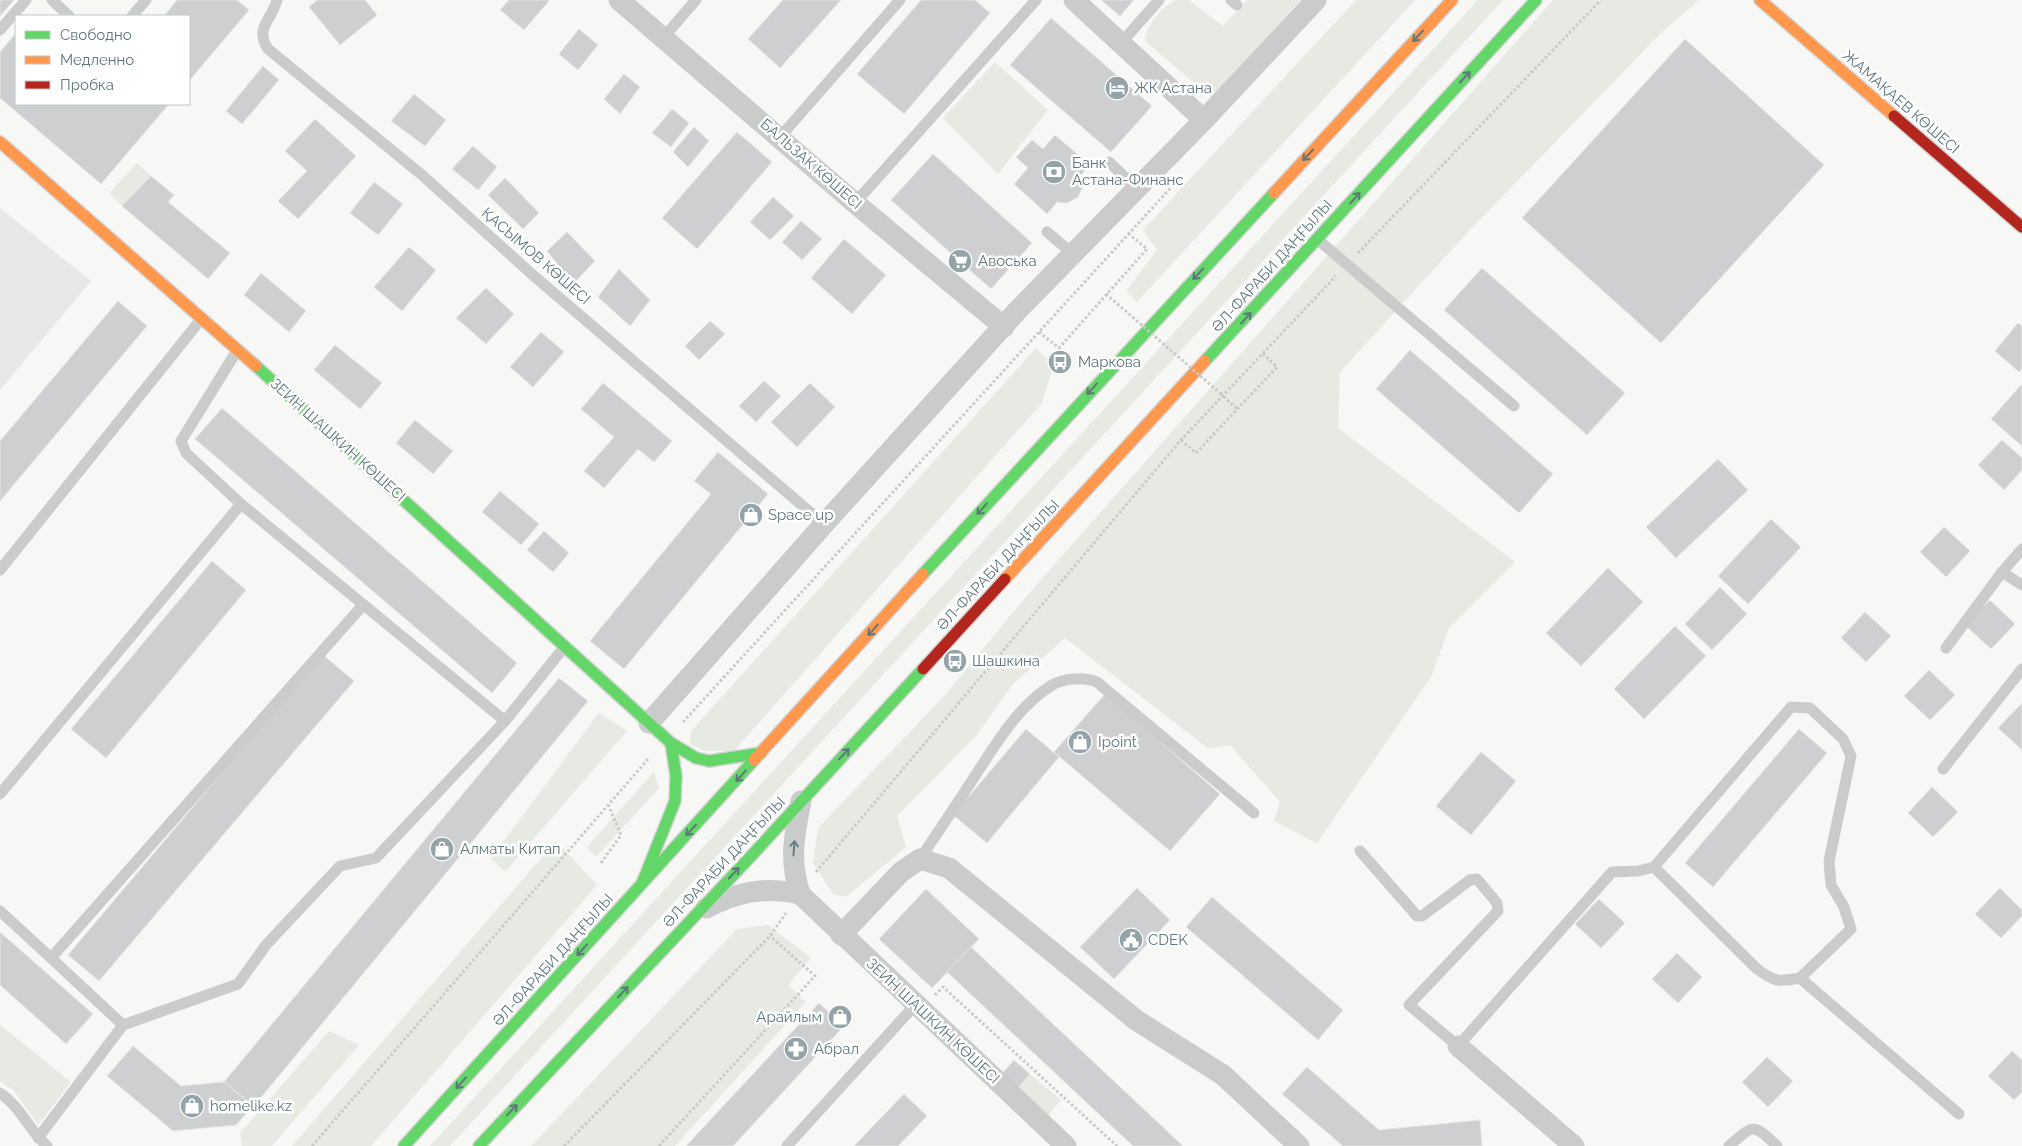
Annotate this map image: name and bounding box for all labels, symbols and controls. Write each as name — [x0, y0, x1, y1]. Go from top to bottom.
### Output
legend — [15, 15, 190, 105]
text: Свободно — [60, 26, 132, 44]
one-way arrow — [1413, 29, 1424, 42]
street label: ЖАМАҚАЕВ КӨШЕСІ — [1839, 47, 1963, 157]
text: Медленно — [60, 51, 134, 69]
one-way arrow — [1459, 71, 1471, 84]
hotel icon: ЖК Астана — [1104, 75, 1130, 101]
text: Пробка — [60, 76, 114, 94]
place label: ЖК Астана — [1134, 79, 1212, 97]
street label: БАЛЬЗАК КӨШЕСІ — [757, 115, 865, 213]
one-way arrow — [1302, 148, 1314, 161]
place label: Банк Астана-Финанс — [1072, 154, 1184, 189]
bank icon: Банк Астана-Финанс — [1041, 159, 1067, 185]
one-way arrow — [1349, 191, 1361, 204]
street label: ӘЛ-ФАРАБИ ДАҢҒЫЛЫ — [1208, 196, 1336, 336]
street label: ҚАСЫМОВ КӨШЕСІ — [478, 204, 594, 308]
supermarket icon: Авоська — [947, 248, 973, 274]
place label: Авоська — [978, 252, 1037, 270]
one-way arrow — [1192, 267, 1204, 280]
one-way arrow — [1240, 311, 1252, 324]
bus stop icon: Маркова — [1047, 349, 1073, 375]
place label: Маркова — [1078, 353, 1141, 371]
street label: ЗЕИН ШАШКИН КӨШЕСІ — [267, 375, 409, 505]
one-way arrow — [1086, 383, 1098, 396]
street label: ӘЛ-ФАРАБИ ДАҢҒЫЛЫ — [933, 496, 1063, 634]
shop icon: Space up — [738, 502, 764, 528]
one-way arrow — [976, 503, 988, 516]
place label: Space up — [768, 506, 834, 524]
one-way arrow — [867, 623, 879, 636]
bus stop icon: Шашкина — [942, 648, 968, 674]
place label: Шашкина — [972, 652, 1040, 670]
shop icon: Ipoint — [1067, 729, 1093, 755]
place label: Ipoint — [1098, 733, 1137, 751]
one-way arrow — [839, 747, 850, 760]
one-way arrow — [735, 770, 747, 783]
street label: ӘЛ-ФАРАБИ ДАҢҒЫЛЫ — [659, 793, 789, 931]
one-way arrow — [685, 823, 697, 836]
shop icon: Алматы Китап — [429, 836, 455, 862]
place label: Алматы Китап — [460, 840, 561, 858]
one-way arrow — [789, 840, 798, 856]
one-way arrow — [728, 867, 740, 880]
street label: ӘЛ-ФАРАБИ ДАҢҒЫЛЫ — [489, 890, 617, 1030]
public building icon: CDEK — [1118, 927, 1144, 953]
place label: CDEK — [1148, 931, 1188, 949]
one-way arrow — [576, 944, 588, 957]
street label: ЗЕИН ШАШКИН КӨШЕСІ — [863, 955, 1003, 1087]
one-way arrow — [617, 985, 629, 998]
shop icon: Арайлым — [827, 1004, 853, 1030]
place label: Арайлым — [756, 1008, 822, 1026]
pharmacy icon: Абрал — [783, 1036, 809, 1062]
place label: Абрал — [814, 1040, 859, 1058]
one-way arrow — [455, 1077, 467, 1090]
shop icon: homelike.kz — [179, 1093, 205, 1119]
place label: homelike.kz — [210, 1097, 292, 1115]
one-way arrow — [506, 1104, 518, 1117]

